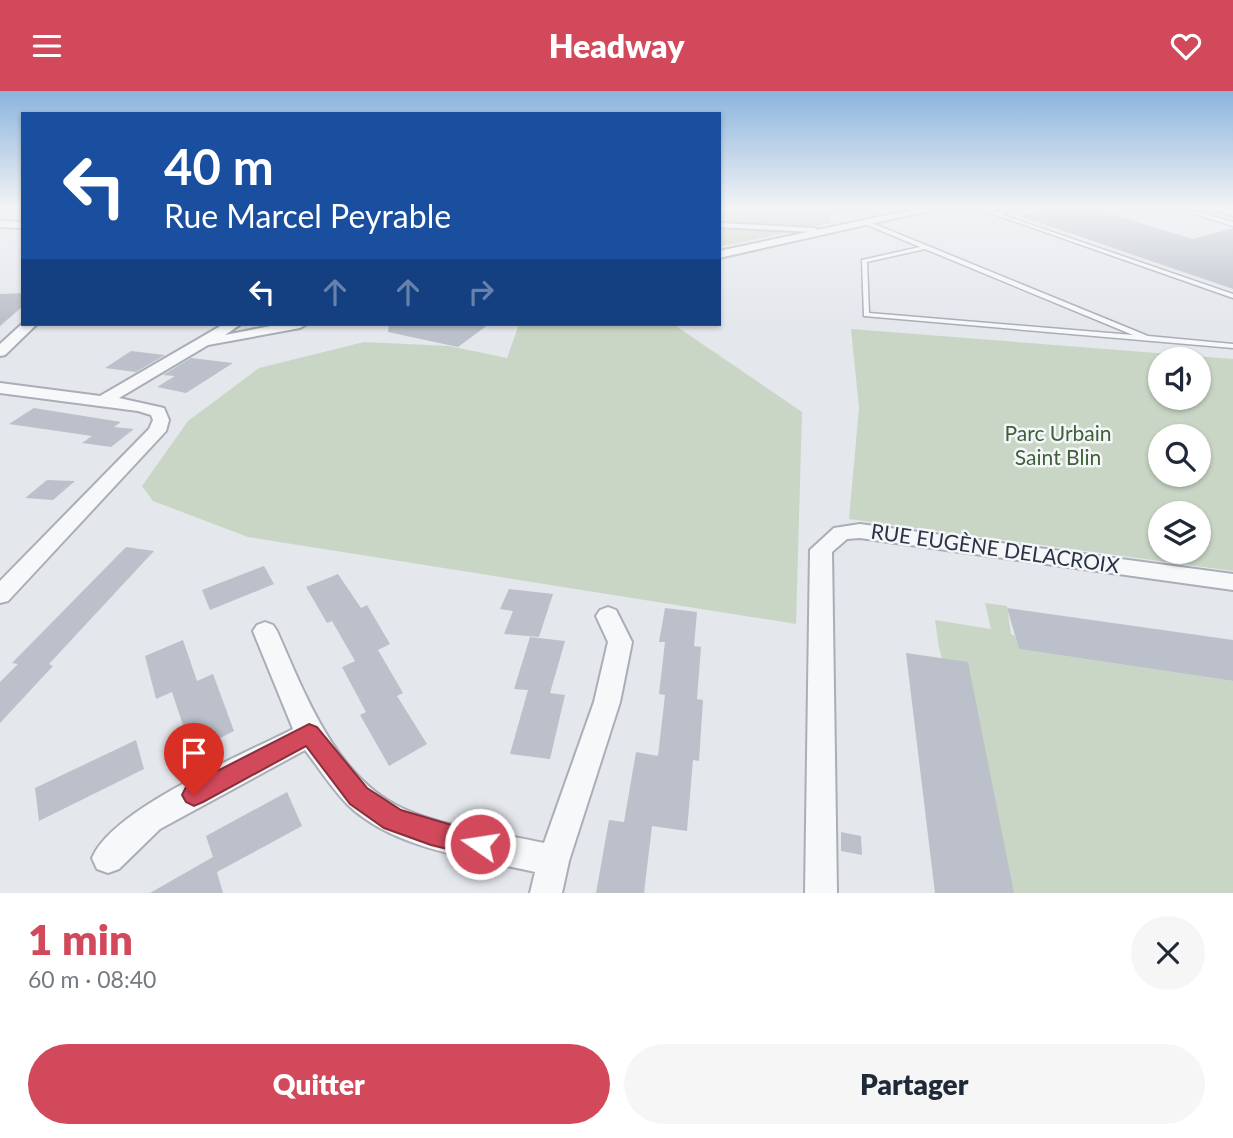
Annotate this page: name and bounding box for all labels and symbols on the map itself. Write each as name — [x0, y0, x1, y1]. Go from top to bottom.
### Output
park label: Parc Urbain Saint Blin — [1004, 420, 1112, 469]
street label: RUE EUGÈNE DELACROIX — [869, 518, 1121, 577]
pin — [164, 723, 224, 795]
position arrow — [443, 807, 517, 881]

